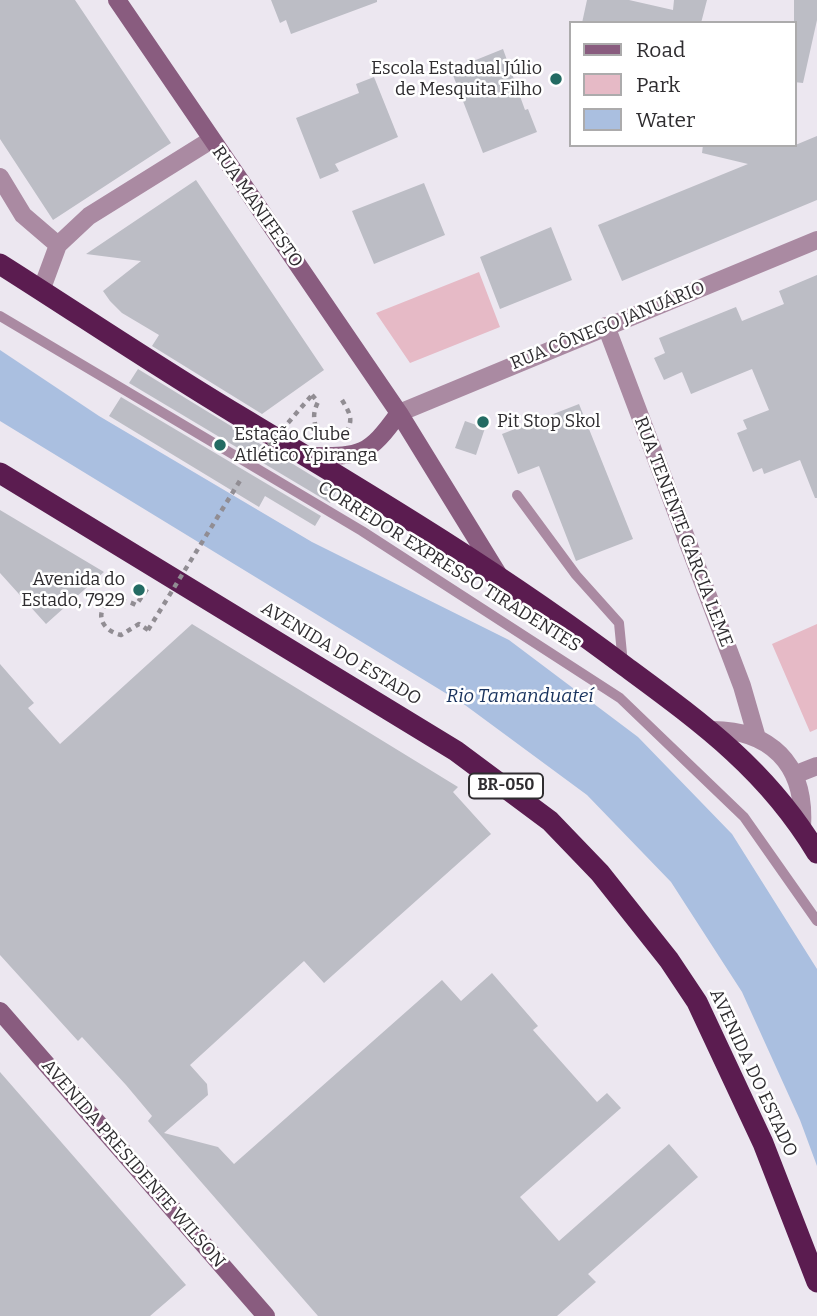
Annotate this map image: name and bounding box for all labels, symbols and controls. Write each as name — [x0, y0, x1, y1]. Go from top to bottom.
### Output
legend — [568, 21, 796, 147]
text: Road — [636, 37, 685, 63]
place label: Escola Estadual Júlio de Mesquita Filho — [371, 58, 542, 100]
marker: Escola Estadual Júlio de Mesquita Filho — [548, 71, 564, 87]
text: Park — [636, 72, 680, 98]
text: Water — [636, 107, 695, 133]
street label: RUA MANIFESTO — [207, 142, 307, 272]
street label: RUA CÔNEGO JANUÁRIO — [508, 277, 708, 375]
place label: Pit Stop Skol — [497, 411, 600, 433]
marker: Pit Stop Skol — [475, 414, 491, 430]
street label: RUA TENENTE GARCIA LEME — [629, 414, 737, 650]
place label: Estação Clube Atlético Ypiranga — [234, 424, 377, 466]
marker: Estação Clube Atlético Ypiranga — [212, 437, 228, 453]
street label: CORREDOR EXPRESSO TIRADENTES — [314, 477, 584, 657]
place label: Avenida do Estado, 7929 — [21, 569, 125, 612]
marker: Avenida do Estado, 7929 — [131, 582, 147, 598]
street label: AVENIDA DO ESTADO — [257, 598, 425, 710]
water label: Rio Tamanduateí — [446, 686, 594, 708]
road number: BR-050 — [469, 774, 543, 799]
street label: AVENIDA DO ESTADO — [705, 986, 801, 1160]
street label: AVENIDA PRESIDENTE WILSON — [37, 1055, 229, 1273]

